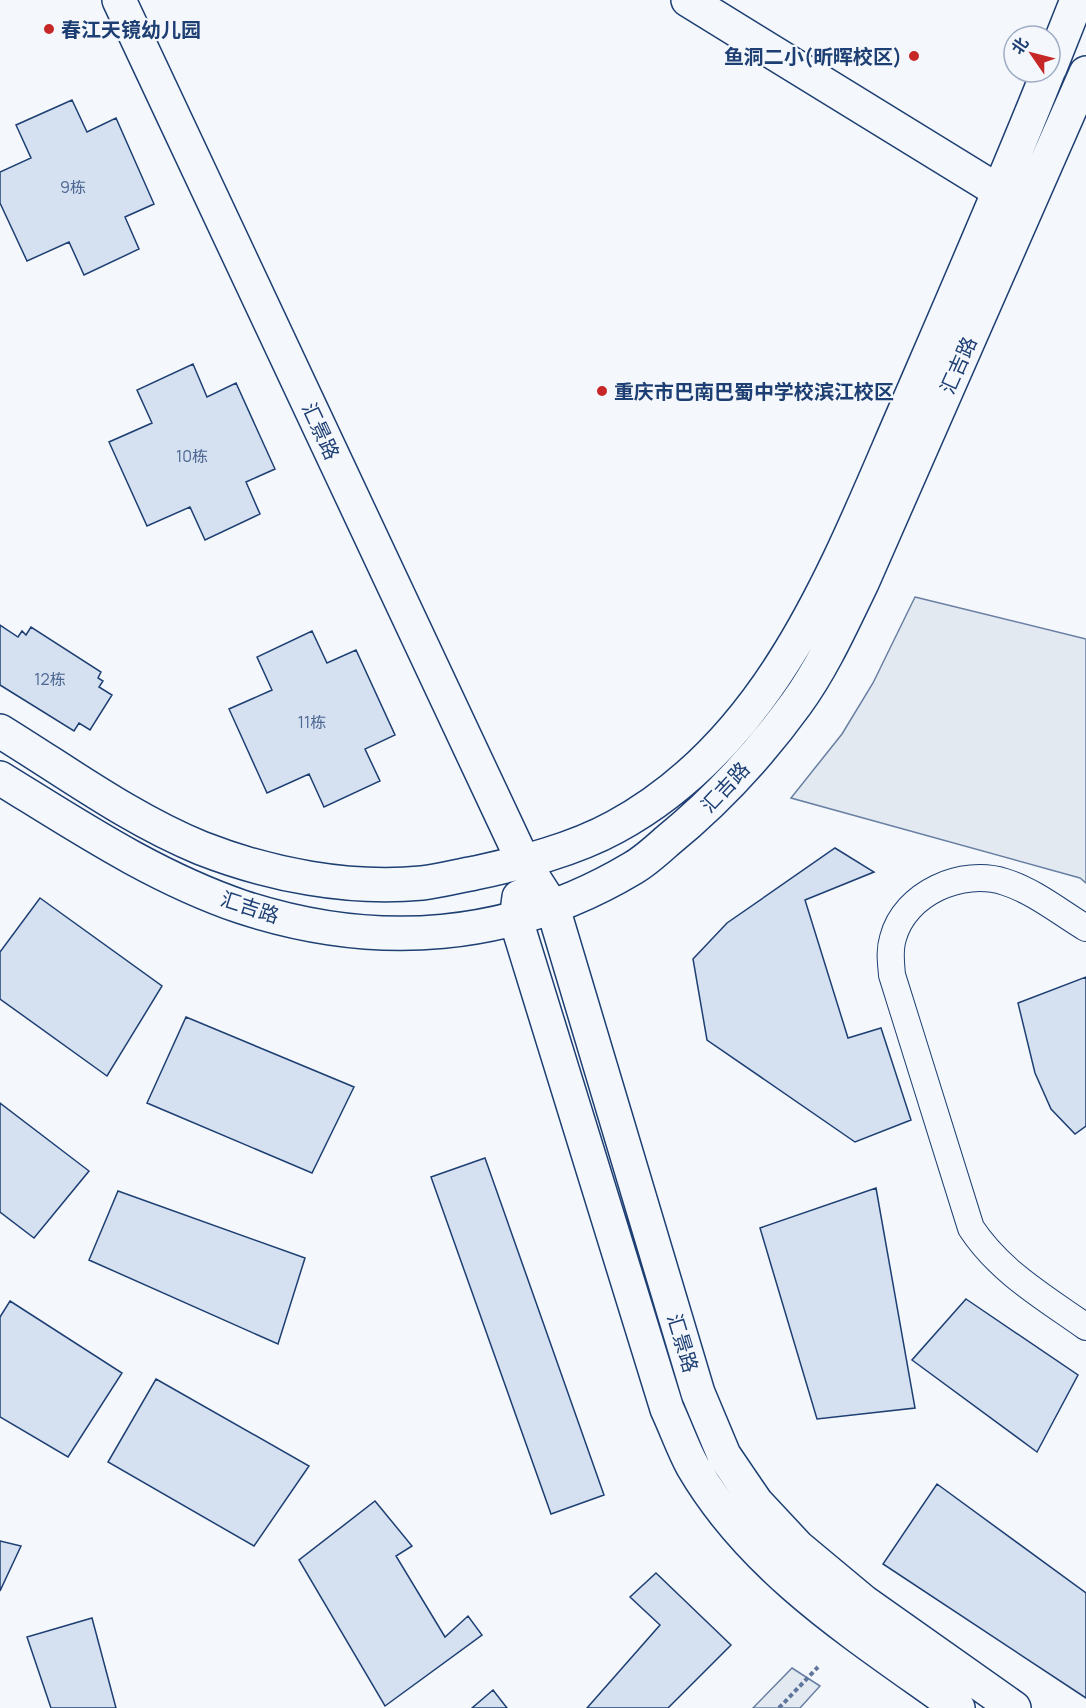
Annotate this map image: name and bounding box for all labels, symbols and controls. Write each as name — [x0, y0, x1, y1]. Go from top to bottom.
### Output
place label: 春江天镜幼儿园 — [61, 16, 201, 43]
marker: 春江天镜幼儿园 — [42, 22, 56, 36]
north arrow — [1002, 24, 1062, 84]
text: 北 — [1006, 33, 1033, 58]
place label: 鱼洞二小(昕晖校区) — [724, 43, 902, 70]
marker: 鱼洞二小(昕晖校区) — [907, 49, 921, 63]
house number: 9栋 — [60, 176, 86, 198]
street label: 汇吉路 — [933, 332, 983, 398]
place label: 重庆市巴南巴蜀中学校滨江校区 — [614, 378, 894, 405]
marker: 重庆市巴南巴蜀中学校滨江校区 — [595, 384, 609, 398]
street label: 汇景路 — [296, 398, 346, 464]
house number: 10栋 — [176, 445, 208, 467]
house number: 12栋 — [34, 668, 66, 690]
house number: 11栋 — [298, 711, 326, 733]
street label: 汇吉路 — [695, 756, 755, 818]
street label: 汇吉路 — [217, 885, 283, 929]
street label: 汇景路 — [661, 1310, 705, 1376]

